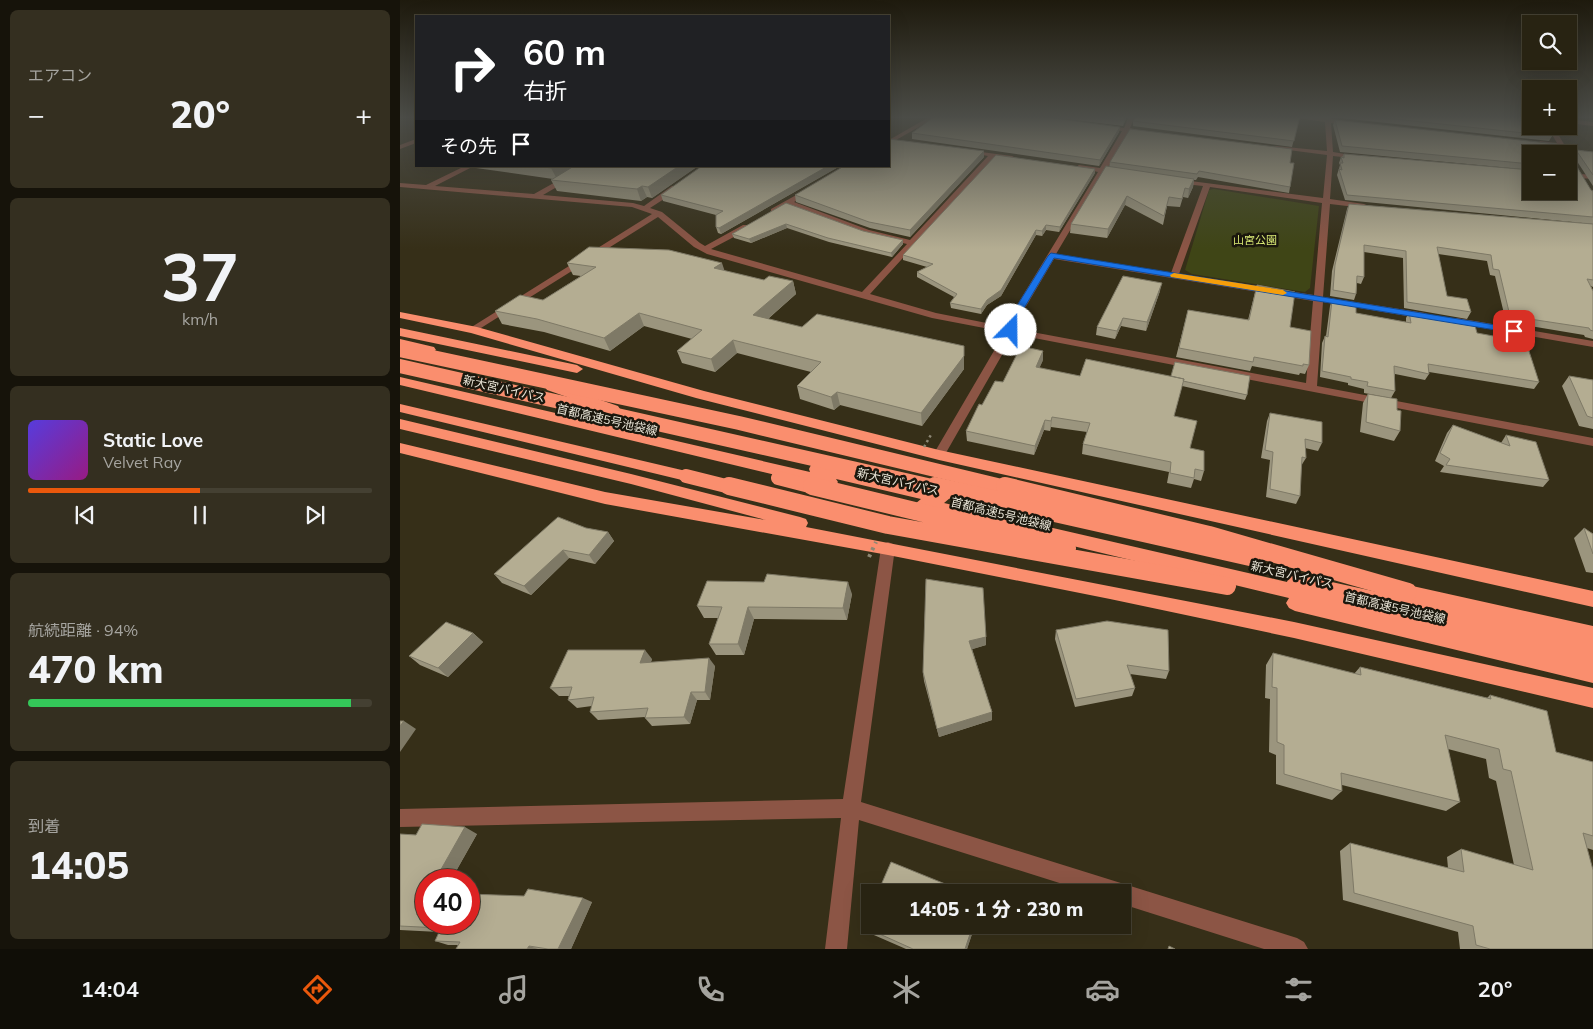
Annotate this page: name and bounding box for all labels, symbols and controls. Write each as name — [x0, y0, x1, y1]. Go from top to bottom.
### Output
map controls — [1522, 15, 1577, 200]
button: search — [1522, 15, 1577, 70]
text: 60 m — [523, 30, 606, 74]
icon: right — [440, 35, 505, 100]
text: エアコン — [28, 65, 92, 85]
text: 右折 — [523, 77, 567, 105]
button: + — [1522, 80, 1577, 135]
text: 20° — [170, 90, 230, 138]
text: − — [28, 97, 45, 132]
text: + — [355, 97, 372, 132]
icon: arrive — [507, 130, 535, 158]
text: その先 — [440, 134, 497, 158]
button: − — [1522, 145, 1577, 200]
park label: 山宮公園 — [1233, 233, 1277, 247]
text: 37 — [161, 236, 239, 317]
position arrow — [984, 303, 1036, 355]
text: km/h — [182, 309, 218, 329]
pin — [1493, 310, 1535, 352]
icon: arrive — [1500, 317, 1528, 345]
street label: 新大宮バイパス — [462, 372, 547, 405]
street label: 首都高速5号池袋線 — [555, 401, 659, 438]
text: Static Love — [103, 428, 203, 452]
text: Velvet Ray — [103, 452, 182, 472]
street label: 新大宮バイパス — [856, 465, 941, 498]
street label: 首都高速5号池袋線 — [949, 494, 1053, 533]
icon: previous — [71, 501, 99, 529]
icon: pause — [186, 501, 214, 529]
icon: next — [301, 501, 329, 529]
street label: 新大宮バイパス — [1250, 558, 1335, 591]
street label: 首都高速5号池袋線 — [1343, 589, 1447, 626]
text: 航続距離 · 94% — [28, 620, 138, 640]
text: 470 km — [28, 645, 164, 693]
text: 到着 — [28, 816, 60, 836]
text: 14:05 — [28, 841, 129, 889]
speed limit sign: 40 — [415, 869, 480, 934]
text: 14:05 · 1 分 · 230 m — [909, 897, 1083, 921]
icon: directions — [300, 972, 335, 1007]
icon: music — [496, 972, 531, 1007]
icon: phone — [693, 972, 728, 1007]
icon: climate — [889, 972, 924, 1007]
icon: car — [1085, 972, 1120, 1007]
icon: filters — [1281, 972, 1316, 1007]
text: 14:04 — [81, 975, 139, 1003]
text: 20° — [1478, 975, 1512, 1003]

